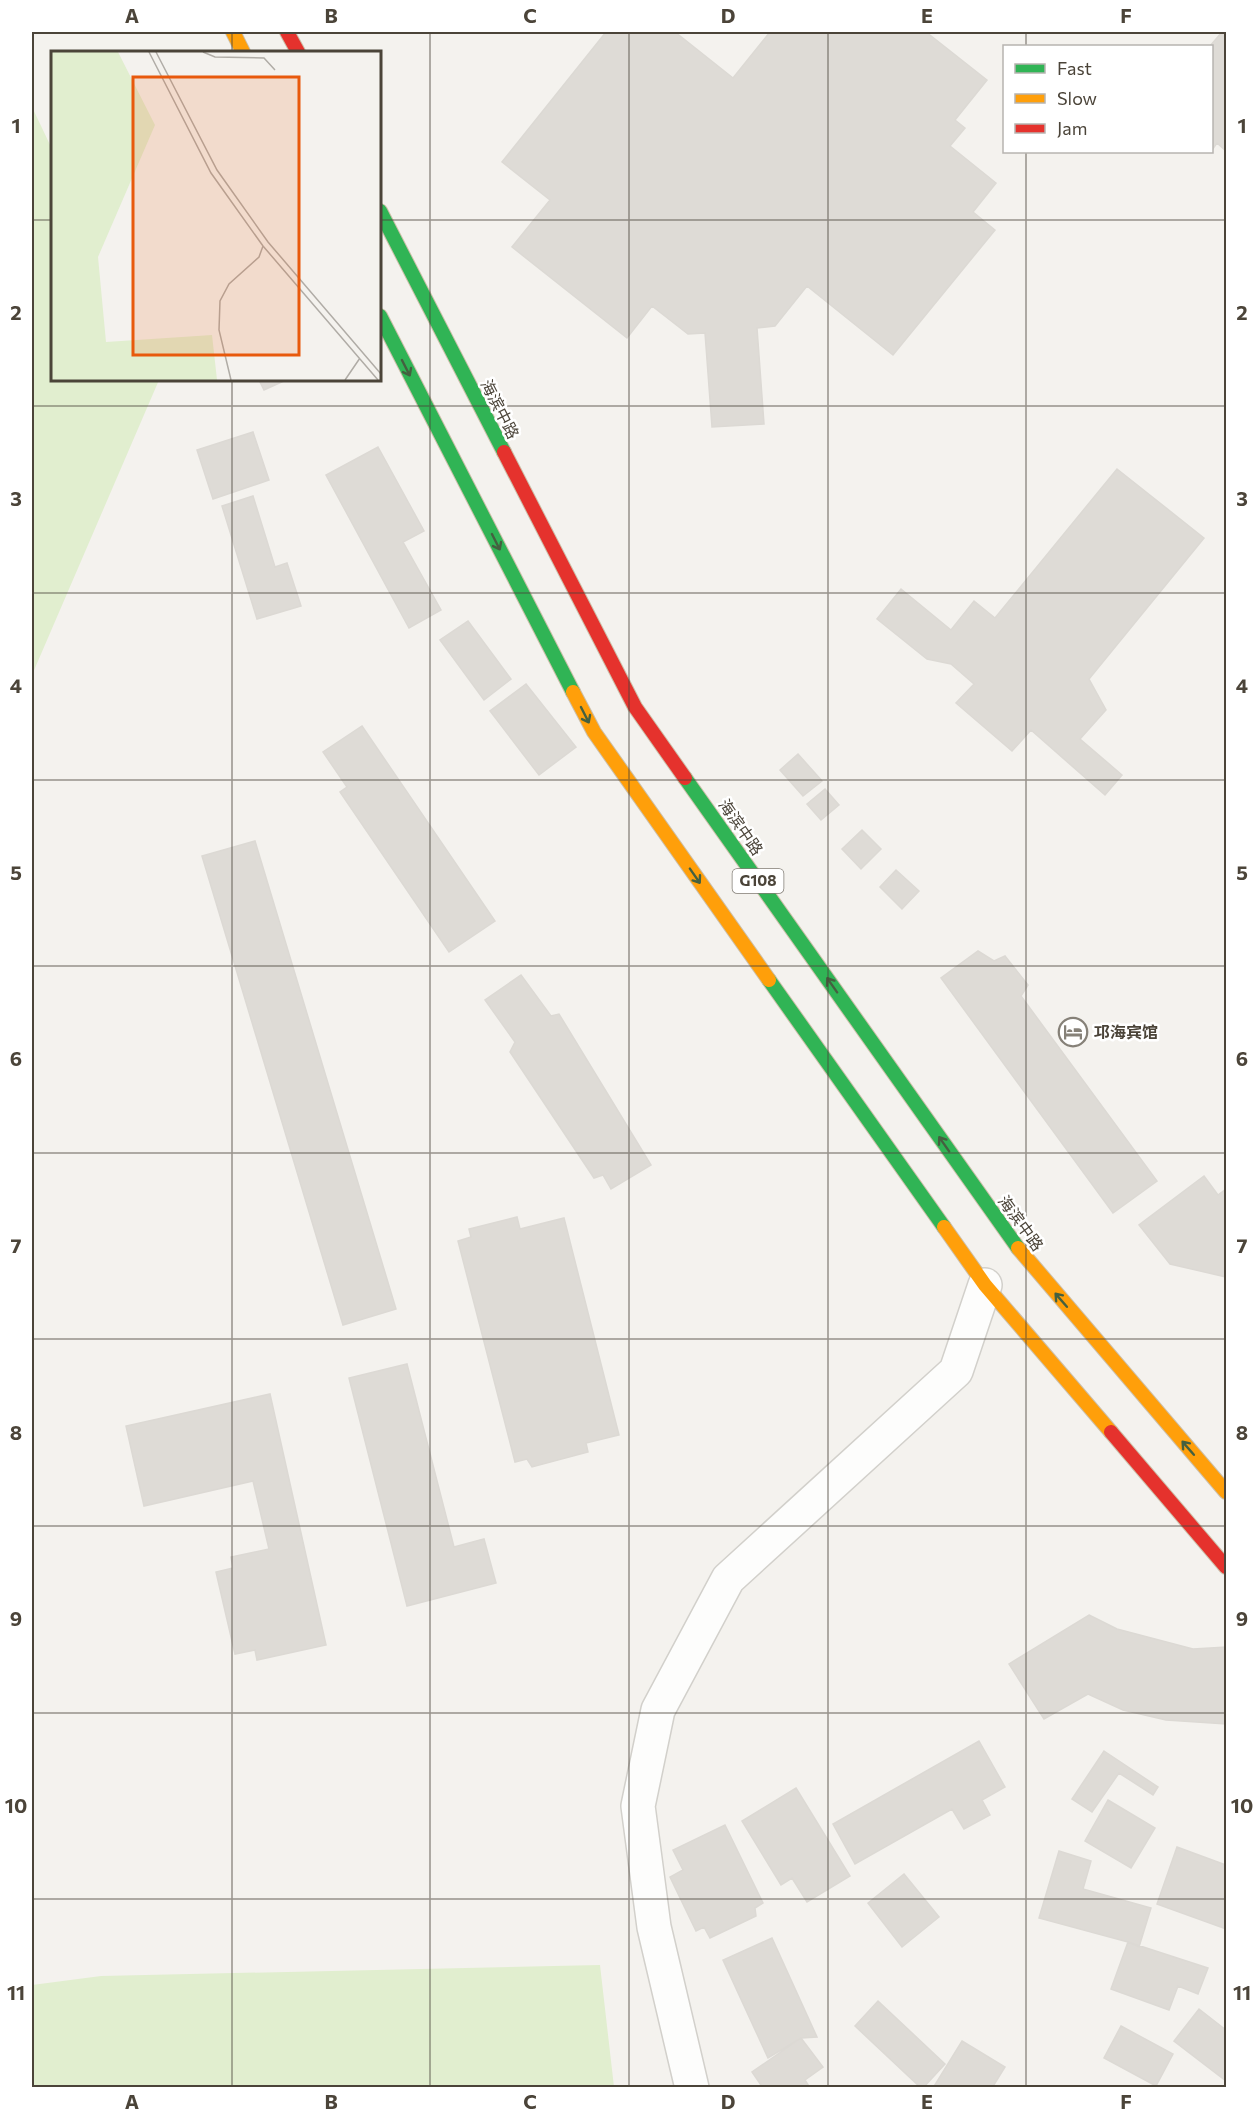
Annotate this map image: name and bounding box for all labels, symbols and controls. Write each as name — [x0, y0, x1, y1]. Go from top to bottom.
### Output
text: A — [125, 3, 139, 27]
text: B — [324, 3, 338, 27]
text: C — [523, 3, 537, 27]
text: D — [721, 3, 735, 27]
text: E — [921, 3, 933, 27]
text: F — [1120, 3, 1132, 27]
legend — [1003, 45, 1213, 153]
inset map — [51, 51, 381, 381]
text: Fast — [1057, 57, 1092, 79]
text: Slow — [1057, 87, 1097, 109]
text: 1 — [11, 113, 21, 137]
text: 1 — [1237, 113, 1247, 137]
text: Jam — [1057, 117, 1087, 139]
text: 2 — [10, 300, 22, 324]
text: 2 — [1236, 300, 1248, 324]
one-way arrow — [401, 359, 413, 377]
street label: 海滨中路 — [477, 376, 523, 442]
text: 3 — [10, 486, 22, 510]
text: 3 — [1236, 486, 1248, 510]
one-way arrow — [491, 532, 502, 550]
text: 4 — [10, 673, 22, 697]
text: 4 — [1236, 673, 1248, 697]
one-way arrow — [579, 706, 591, 723]
street label: 海滨中路 — [715, 795, 768, 858]
text: 5 — [10, 860, 22, 884]
text: 5 — [1236, 860, 1248, 884]
one-way arrow — [689, 867, 701, 883]
road number: G108 — [732, 869, 783, 893]
one-way arrow — [826, 977, 838, 993]
hotel icon: 邛海宾馆 — [1057, 1016, 1089, 1048]
place label: 邛海宾馆 — [1094, 1022, 1158, 1041]
text: 6 — [10, 1046, 22, 1070]
text: 6 — [1236, 1046, 1248, 1070]
one-way arrow — [938, 1137, 950, 1153]
street label: 海滨中路 — [995, 1191, 1048, 1254]
text: 7 — [11, 1233, 22, 1257]
text: 7 — [1237, 1233, 1248, 1257]
one-way arrow — [1054, 1293, 1068, 1308]
text: 8 — [10, 1420, 22, 1444]
text: 8 — [1236, 1420, 1248, 1444]
one-way arrow — [1182, 1440, 1195, 1456]
text: 9 — [10, 1606, 22, 1630]
text: 9 — [1236, 1606, 1248, 1630]
text: 10 — [5, 1793, 27, 1817]
text: 10 — [1231, 1793, 1253, 1817]
text: 11 — [7, 1980, 25, 2004]
text: 11 — [1233, 1980, 1251, 2004]
text: A — [125, 2089, 139, 2113]
text: B — [324, 2089, 338, 2113]
text: C — [523, 2089, 537, 2113]
text: D — [721, 2089, 735, 2113]
text: E — [921, 2089, 933, 2113]
text: F — [1120, 2089, 1132, 2113]

